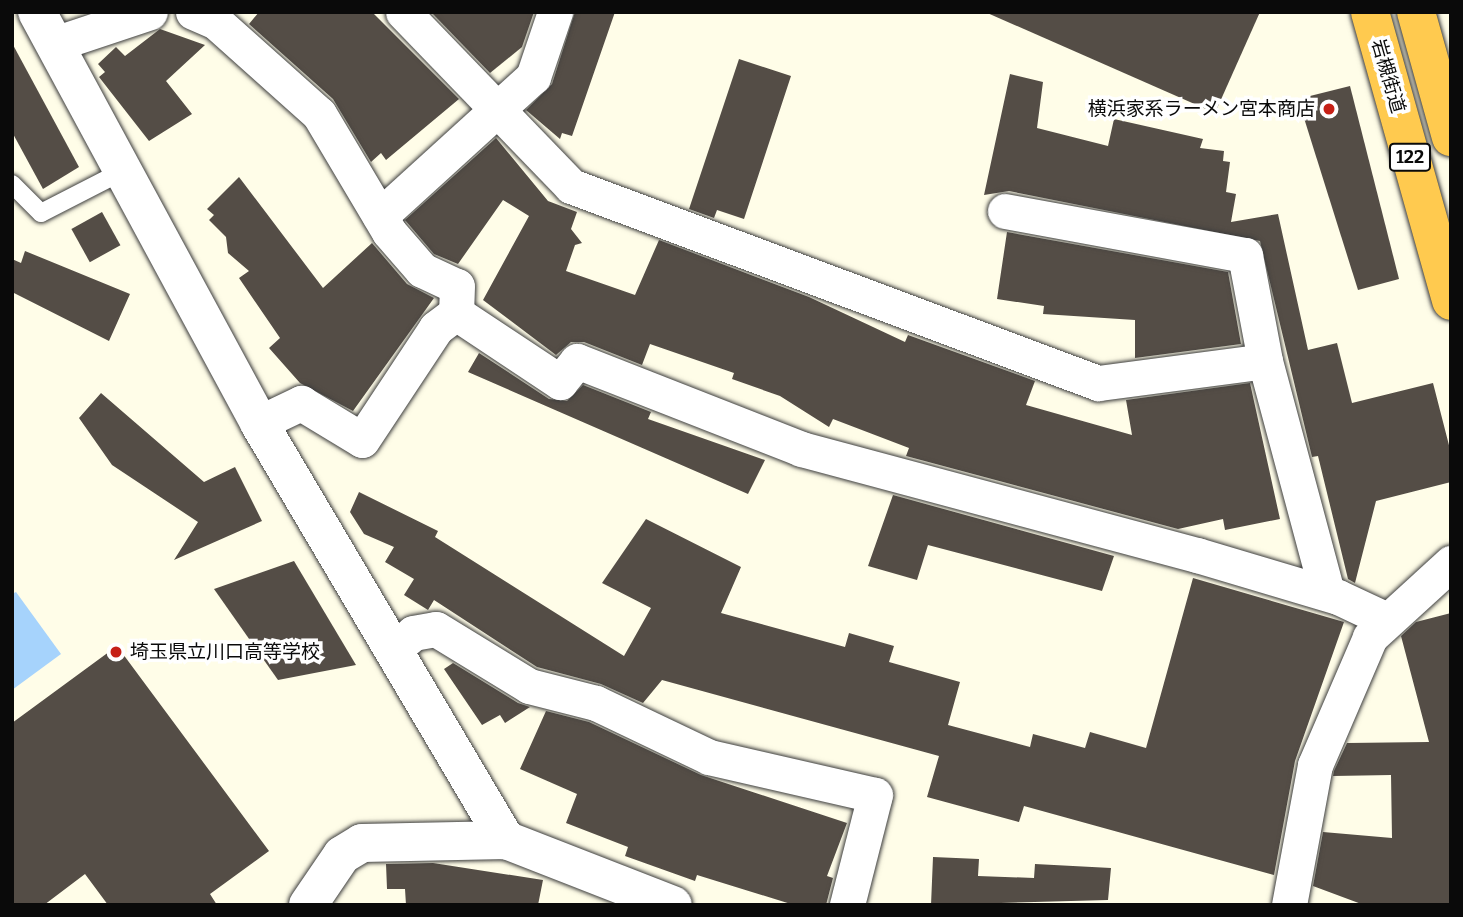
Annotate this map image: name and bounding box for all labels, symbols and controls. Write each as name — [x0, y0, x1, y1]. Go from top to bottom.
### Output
street label: 岩槻街道 — [1367, 36, 1409, 116]
place label: 横浜家系ラーメン宮本商店 — [1087, 98, 1315, 120]
marker: 横浜家系ラーメン宮本商店 — [1321, 101, 1337, 117]
road number: 122 — [1387, 142, 1433, 172]
place label: 埼玉県立川口高等学校 — [130, 641, 320, 663]
marker: 埼玉県立川口高等学校 — [108, 644, 124, 660]

